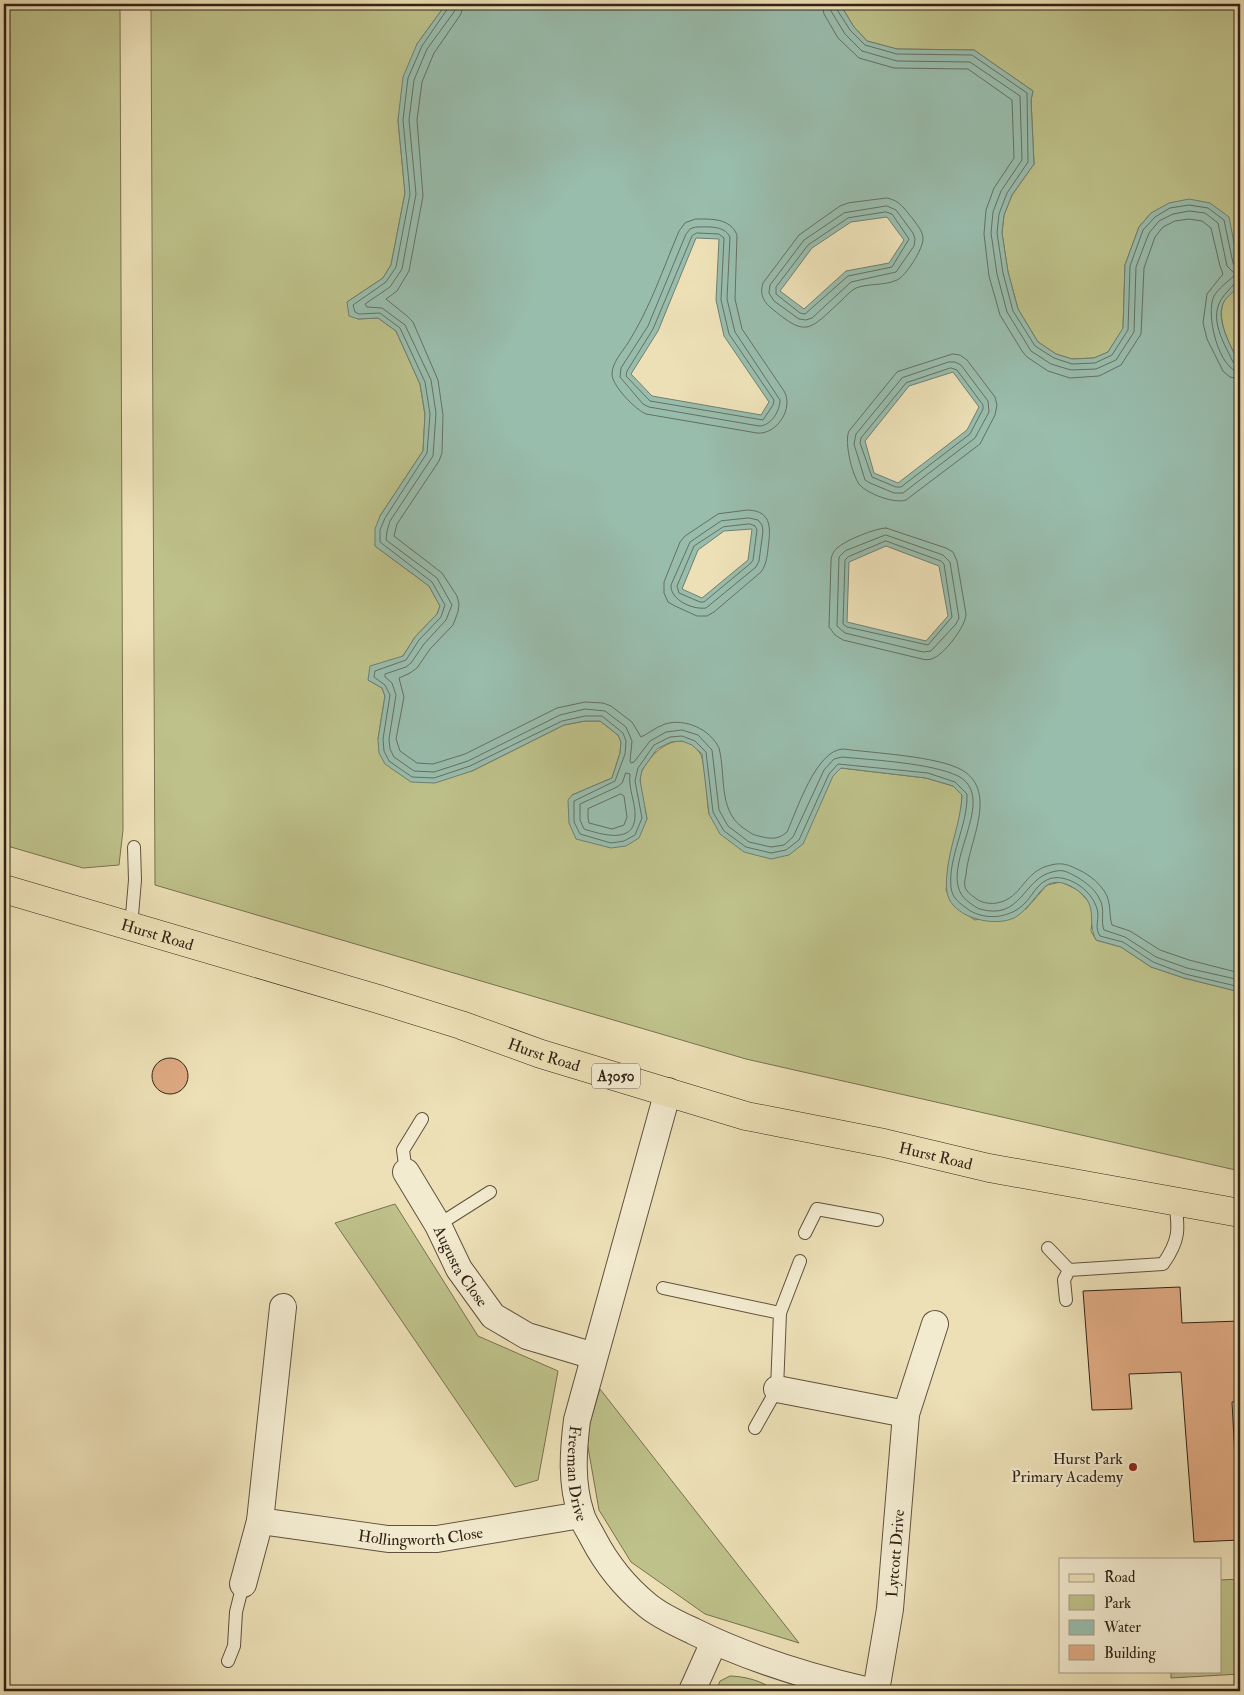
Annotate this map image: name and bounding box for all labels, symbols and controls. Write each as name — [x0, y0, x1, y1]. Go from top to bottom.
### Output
street label: Hurst Road — [119, 915, 196, 955]
street label: Hurst Road — [505, 1034, 582, 1076]
road number: A3050 — [592, 1064, 640, 1088]
street label: Hurst Road — [897, 1138, 974, 1175]
street label: Augusta Close — [428, 1222, 492, 1311]
street label: Freeman Drive — [563, 1424, 592, 1525]
place label: Hurst Park Primary Academy — [1011, 1449, 1124, 1487]
marker: Hurst Park Primary Academy — [1127, 1461, 1139, 1473]
street label: Lytcott Drive — [882, 1508, 909, 1598]
street label: Hollingworth Close — [357, 1522, 485, 1550]
legend — [1059, 1558, 1222, 1672]
text: Road — [1104, 1568, 1136, 1587]
text: Park — [1104, 1594, 1131, 1613]
text: Water — [1103, 1618, 1141, 1637]
text: Building — [1104, 1644, 1156, 1663]

